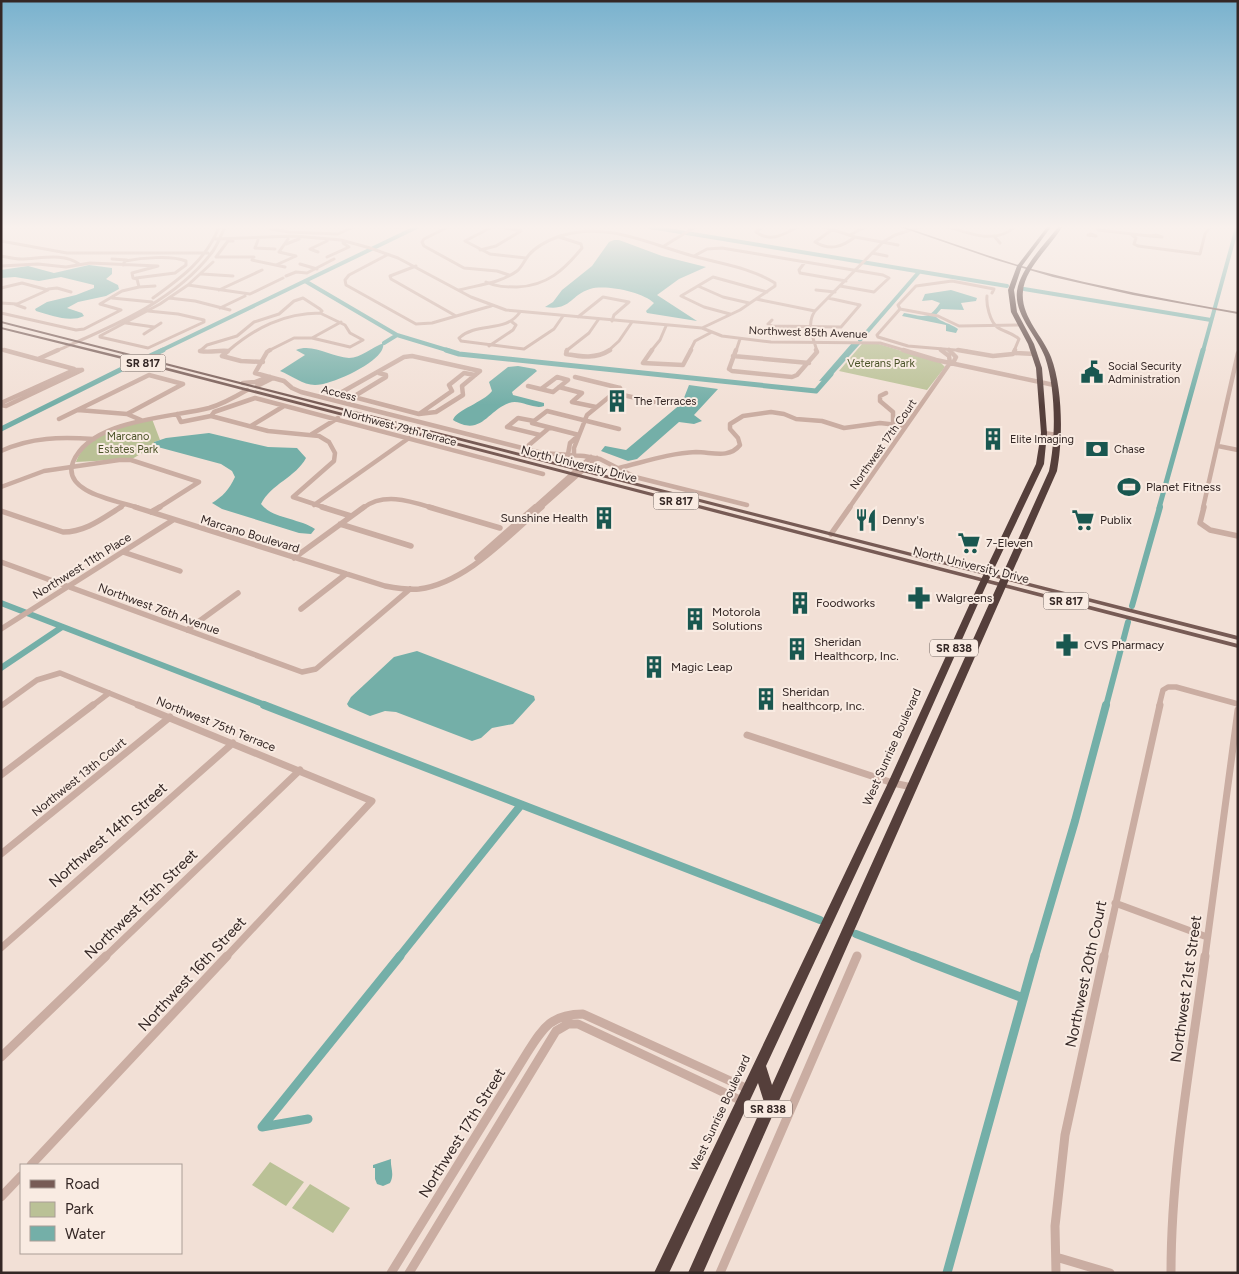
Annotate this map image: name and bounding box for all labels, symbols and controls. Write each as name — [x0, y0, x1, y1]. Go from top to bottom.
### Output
street label: Northwest 85th Avenue — [748, 324, 867, 341]
road number: SR 817 — [120, 354, 166, 372]
park label: Veterans Park — [847, 357, 915, 370]
public building icon: Social Security Administration — [1079, 359, 1105, 385]
place label: Social Security Administration — [1108, 360, 1182, 386]
street label: Access — [320, 383, 358, 404]
building icon: The Terraces — [604, 388, 630, 414]
place label: The Terraces — [634, 395, 696, 408]
street label: Northwest 17th Court — [847, 397, 919, 492]
street label: Northwest 79th Terrace — [342, 406, 458, 449]
building icon: Elite Imaging — [980, 426, 1006, 452]
park label: Marcano Estates Park — [98, 430, 159, 456]
place label: Elite Imaging — [1010, 433, 1074, 446]
bank icon: Chase — [1084, 436, 1110, 462]
street label: North University Drive — [520, 443, 639, 485]
place label: Chase — [1114, 443, 1145, 456]
sports icon: Planet Fitness — [1116, 474, 1142, 500]
place label: Planet Fitness — [1146, 480, 1221, 494]
road number: SR 817 — [654, 492, 698, 510]
building icon: Sunshine Health — [591, 505, 617, 531]
restaurant icon: Denny's — [853, 507, 879, 533]
supermarket icon: Publix — [1070, 507, 1096, 533]
place label: Sunshine Health — [500, 511, 588, 525]
street label: Marcano Boulevard — [199, 512, 301, 556]
place label: Denny's — [882, 513, 925, 527]
place label: Publix — [1100, 513, 1132, 527]
street label: Northwest 11th Place — [30, 530, 134, 602]
supermarket icon: 7-Eleven — [956, 530, 982, 556]
place label: 7-Eleven — [986, 536, 1033, 550]
street label: North University Drive — [912, 544, 1031, 586]
street label: Northwest 76th Avenue — [96, 580, 222, 638]
pharmacy icon: Walgreens — [906, 585, 932, 611]
building icon: Foodworks — [787, 590, 813, 616]
place label: Walgreens — [936, 591, 993, 605]
road number: SR 817 — [1044, 592, 1088, 610]
place label: Foodworks — [816, 596, 876, 610]
place label: Motorola Solutions — [712, 605, 763, 633]
building icon: Motorola Solutions — [682, 606, 708, 632]
pharmacy icon: CVS Pharmacy — [1054, 632, 1080, 658]
place label: Sheridan Healthcorp, Inc. — [814, 635, 899, 663]
building icon: Sheridan Healthcorp, Inc. — [784, 636, 810, 662]
place label: CVS Pharmacy — [1084, 638, 1165, 652]
road number: SR 838 — [930, 640, 978, 656]
building icon: Magic Leap — [641, 654, 667, 680]
place label: Magic Leap — [671, 660, 733, 674]
place label: Sheridan healthcorp, Inc. — [782, 685, 864, 713]
building icon: Sheridan healthcorp, Inc. — [753, 686, 779, 712]
street label: West Sunrise Boulevard — [860, 686, 924, 808]
street label: Northwest 75th Terrace — [154, 694, 278, 755]
street label: Northwest 13th Court — [29, 734, 129, 819]
street label: Northwest 14th Street — [45, 779, 171, 891]
street label: Northwest 15th Street — [81, 845, 201, 963]
street label: Northwest 20th Court — [1062, 899, 1110, 1049]
street label: Northwest 16th Street — [134, 913, 250, 1035]
street label: Northwest 21st Street — [1167, 914, 1205, 1064]
street label: West Sunrise Boulevard — [687, 1053, 753, 1173]
street label: Northwest 17th Street — [415, 1065, 509, 1201]
road number: SR 838 — [744, 1100, 792, 1118]
legend — [20, 1164, 182, 1254]
text: Road — [65, 1175, 100, 1193]
text: Park — [65, 1200, 94, 1218]
text: Water — [65, 1225, 105, 1243]

